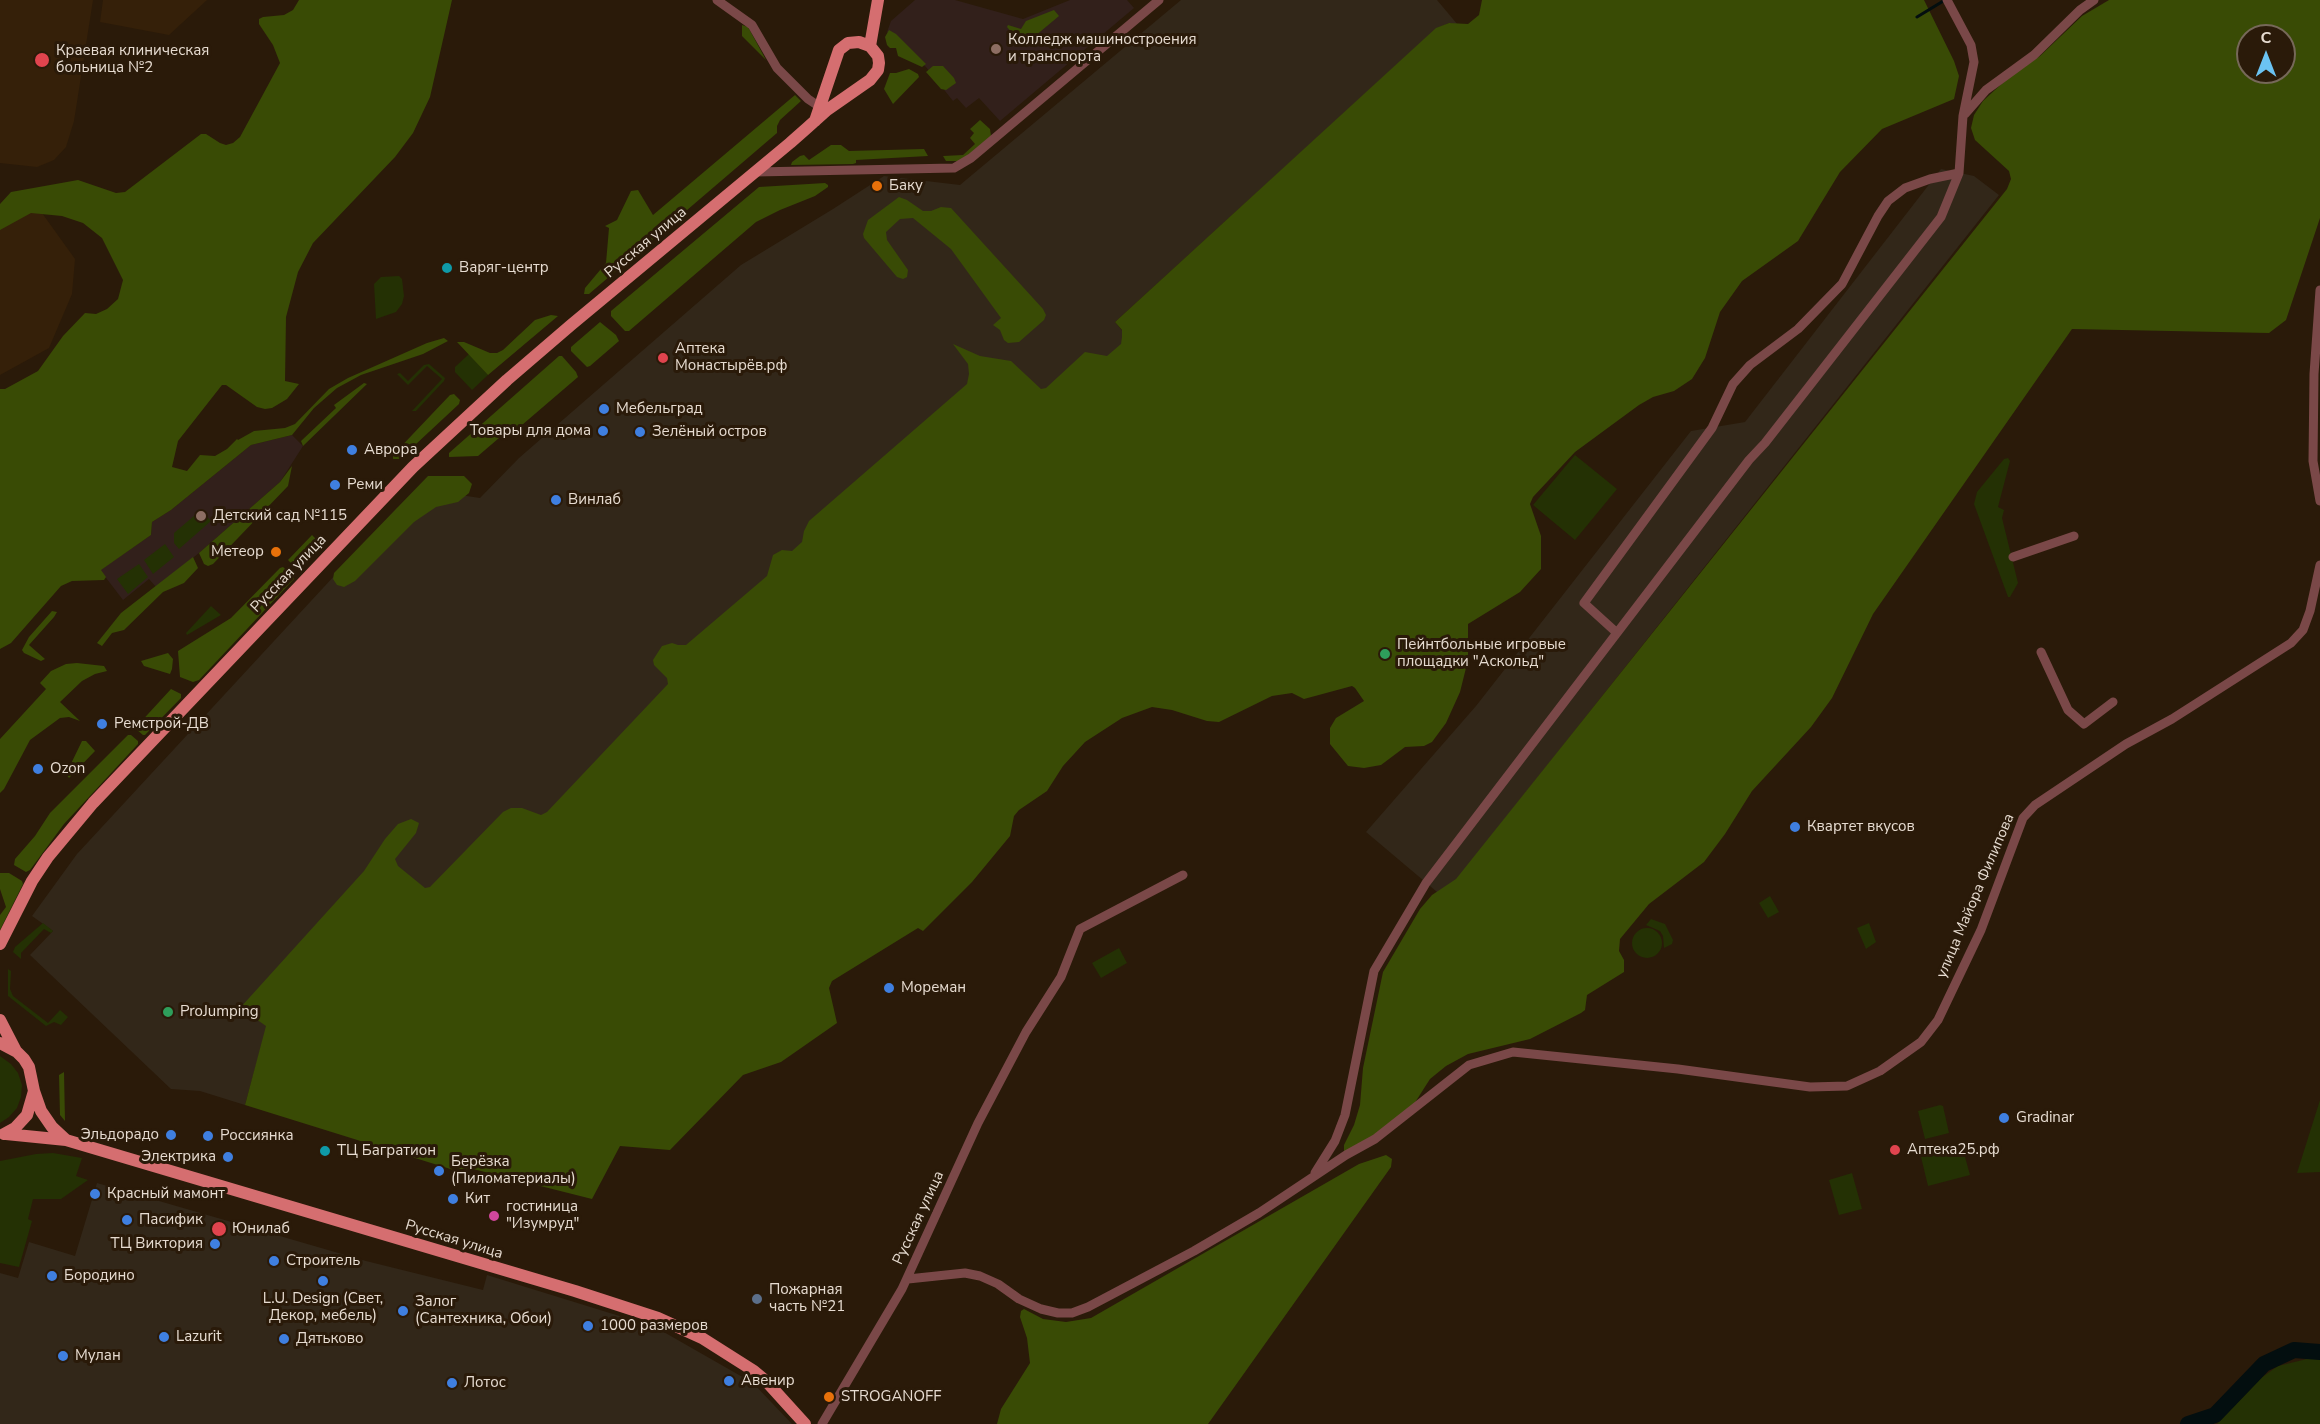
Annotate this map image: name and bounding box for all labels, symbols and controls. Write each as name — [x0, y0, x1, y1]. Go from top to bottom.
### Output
north arrow — [2236, 24, 2296, 84]
text: С — [2261, 27, 2271, 49]
place label: Колледж машиностроения и транспорта — [1008, 31, 1197, 66]
place label: Краевая клиническая больница №2 — [56, 42, 209, 77]
marker: Колледж машиностроения и транспорта — [989, 42, 1003, 56]
marker: Краевая клиническая больница №2 — [33, 51, 51, 69]
place label: Баку — [889, 177, 923, 195]
marker: Баку — [870, 179, 884, 193]
street label: Русская улица — [601, 204, 691, 282]
place label: Варяг-центр — [459, 259, 549, 277]
marker: Варяг-центр — [440, 261, 454, 275]
place label: Аптека Монастырёв.рф — [675, 340, 787, 375]
marker: Аптека Монастырёв.рф — [656, 351, 670, 365]
place label: Мебельград — [616, 400, 703, 418]
marker: Мебельград — [597, 402, 611, 416]
place label: Товары для дома — [470, 422, 591, 440]
place label: Зелёный остров — [652, 423, 767, 441]
marker: Товары для дома — [596, 424, 610, 438]
marker: Зелёный остров — [633, 425, 647, 439]
place label: Аврора — [364, 441, 418, 459]
marker: Аврора — [345, 443, 359, 457]
place label: Реми — [347, 476, 383, 494]
marker: Реми — [328, 478, 342, 492]
place label: Винлаб — [568, 491, 621, 509]
marker: Винлаб — [549, 493, 563, 507]
place label: Детский сад №115 — [213, 507, 347, 525]
marker: Детский сад №115 — [194, 509, 208, 523]
street label: Русская улица — [247, 531, 331, 617]
place label: Метеор — [211, 543, 264, 561]
marker: Метеор — [269, 545, 283, 559]
place label: Пейнтбольные игровые площадки "Аскольд" — [1397, 636, 1566, 671]
marker: Пейнтбольные игровые площадки "Аскольд" — [1378, 647, 1392, 661]
place label: Ремстрой-ДВ — [114, 715, 209, 733]
marker: Ремстрой-ДВ — [95, 717, 109, 731]
place label: Ozon — [50, 760, 85, 778]
marker: Ozon — [31, 762, 45, 776]
street label: улица Майора Филипова — [1933, 811, 2019, 981]
place label: Квартет вкусов — [1807, 818, 1915, 836]
marker: Квартет вкусов — [1788, 820, 1802, 834]
place label: Мореман — [901, 979, 966, 997]
marker: Мореман — [882, 981, 896, 995]
place label: ProJumping — [180, 1003, 259, 1021]
marker: ProJumping — [161, 1005, 175, 1019]
place label: Gradinar — [2016, 1109, 2074, 1127]
marker: Gradinar — [1997, 1111, 2011, 1125]
place label: Эльдорадо — [81, 1126, 159, 1144]
place label: Россиянка — [220, 1127, 294, 1145]
marker: Эльдорадо — [164, 1128, 178, 1142]
marker: Россиянка — [201, 1129, 215, 1143]
place label: Аптека25.рф — [1907, 1141, 2000, 1159]
place label: ТЦ Багратион — [337, 1142, 436, 1160]
marker: Аптека25.рф — [1888, 1143, 1902, 1157]
marker: ТЦ Багратион — [318, 1144, 332, 1158]
place label: Электрика — [141, 1148, 216, 1166]
marker: Электрика — [221, 1150, 235, 1164]
place label: Берёзка (Пиломатериалы) — [451, 1153, 576, 1188]
marker: Берёзка (Пиломатериалы) — [432, 1164, 446, 1178]
street label: Русская улица — [889, 1168, 949, 1268]
place label: Красный мамонт — [107, 1185, 225, 1203]
marker: Красный мамонт — [88, 1187, 102, 1201]
place label: Кит — [465, 1190, 490, 1208]
marker: Кит — [446, 1192, 460, 1206]
place label: гостиница "Изумруд" — [506, 1198, 579, 1233]
marker: гостиница "Изумруд" — [487, 1209, 501, 1223]
place label: Пасифик — [139, 1211, 203, 1229]
marker: Пасифик — [120, 1213, 134, 1227]
street label: Русская улица — [403, 1217, 505, 1263]
marker: Юнилаб — [210, 1220, 228, 1238]
place label: Юнилаб — [232, 1220, 290, 1238]
place label: ТЦ Виктория — [111, 1235, 203, 1253]
marker: ТЦ Виктория — [208, 1237, 222, 1251]
place label: Строитель — [286, 1252, 360, 1270]
marker: Строитель — [267, 1254, 281, 1268]
place label: Бородино — [64, 1267, 135, 1285]
marker: Бородино — [45, 1269, 59, 1283]
marker: L.U. Design (Свет, Декор, мебель) — [316, 1274, 330, 1288]
place label: Пожарная часть №21 — [769, 1281, 845, 1316]
place label: L.U. Design (Свет, Декор, мебель) — [263, 1290, 383, 1325]
marker: Пожарная часть №21 — [750, 1292, 764, 1306]
place label: Залог (Сантехника, Обои) — [415, 1293, 552, 1328]
marker: Залог (Сантехника, Обои) — [396, 1304, 410, 1318]
place label: 1000 размеров — [600, 1317, 708, 1335]
marker: 1000 размеров — [581, 1319, 595, 1333]
place label: Lazurit — [176, 1328, 222, 1346]
marker: Lazurit — [157, 1330, 171, 1344]
place label: Дятьково — [296, 1330, 364, 1348]
marker: Дятьково — [277, 1332, 291, 1346]
place label: Мулан — [75, 1347, 121, 1365]
marker: Мулан — [56, 1349, 70, 1363]
place label: Авенир — [741, 1372, 795, 1390]
place label: Лотос — [464, 1374, 506, 1392]
marker: Авенир — [722, 1374, 736, 1388]
marker: Лотос — [445, 1376, 459, 1390]
place label: STROGANOFF — [841, 1388, 941, 1406]
marker: STROGANOFF — [822, 1390, 836, 1404]

